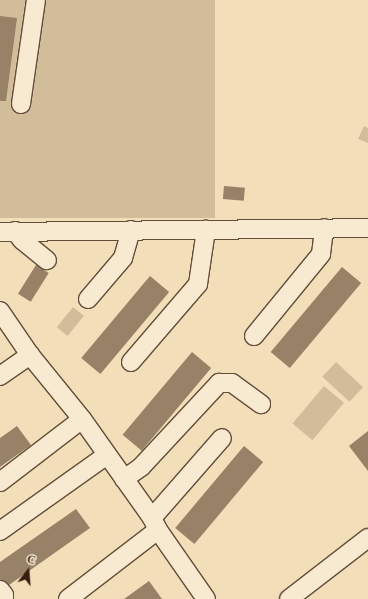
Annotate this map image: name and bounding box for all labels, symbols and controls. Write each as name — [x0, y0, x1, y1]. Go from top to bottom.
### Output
north arrow — [8, 551, 48, 591]
text: С — [26, 552, 37, 567]

